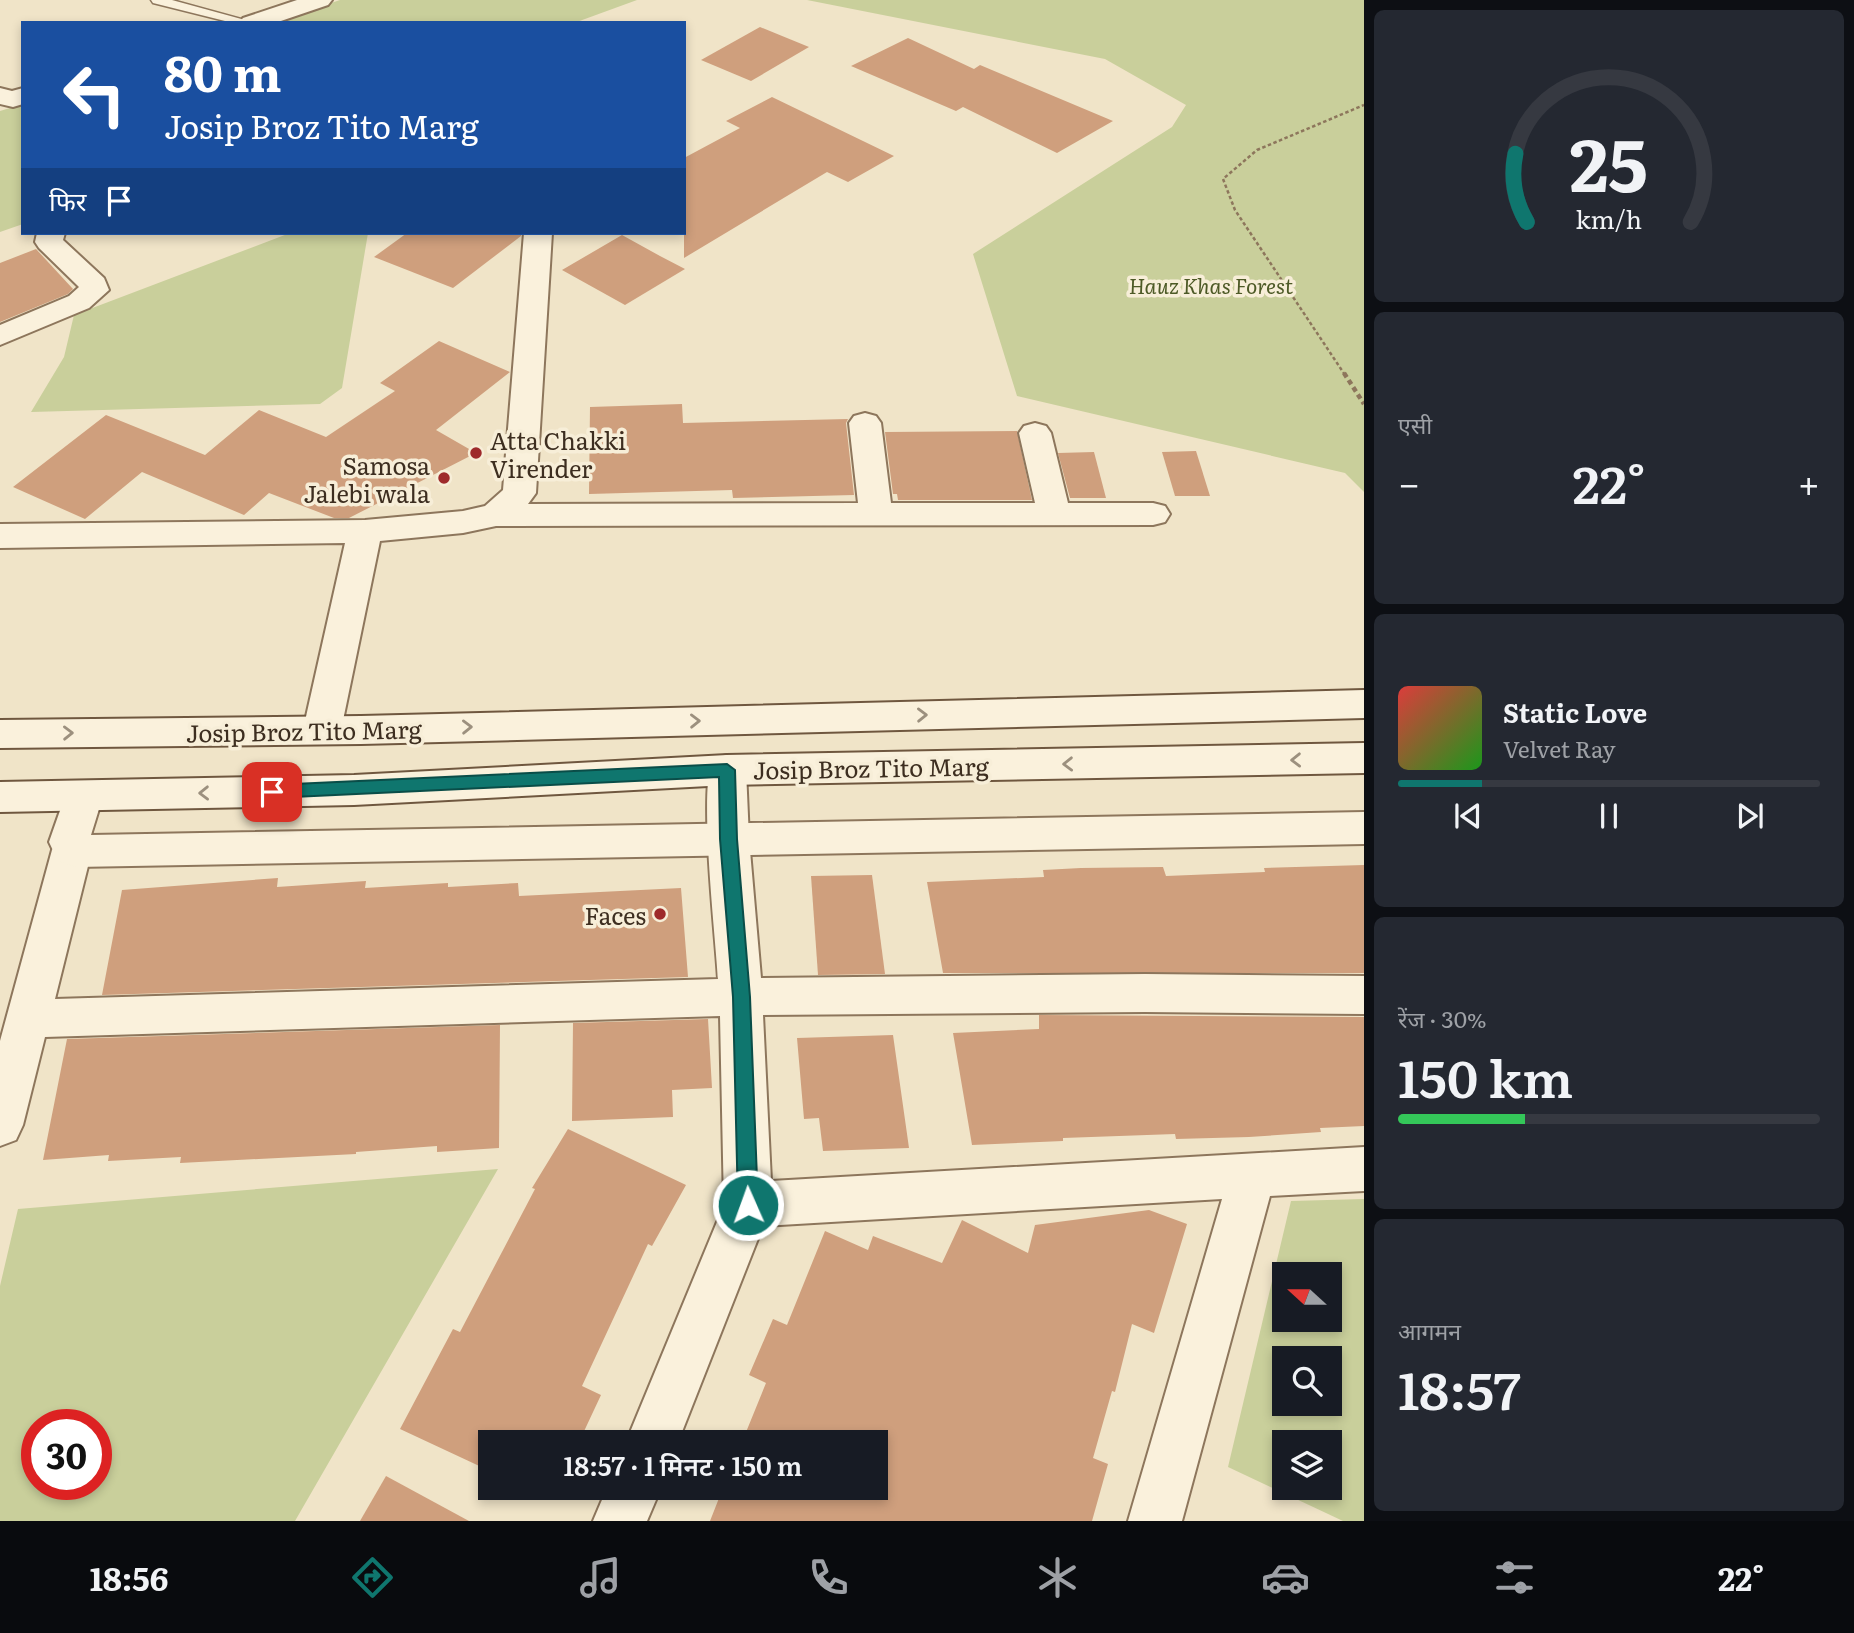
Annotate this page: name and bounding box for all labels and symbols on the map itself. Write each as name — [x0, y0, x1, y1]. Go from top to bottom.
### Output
park label: Hauz Khas Forest — [1129, 269, 1294, 300]
place label: Atta Chakki Virender — [490, 422, 626, 485]
marker: Atta Chakki Virender — [468, 445, 484, 461]
place label: Samosa Jalebi wala — [303, 447, 430, 510]
marker: Samosa Jalebi wala — [436, 470, 452, 486]
one-way arrow — [917, 708, 928, 723]
street label: Josip Broz Tito Marg — [186, 710, 423, 750]
one-way arrow — [690, 713, 700, 729]
one-way arrow — [462, 719, 473, 735]
one-way arrow — [63, 725, 74, 741]
street label: Josip Broz Tito Marg — [753, 747, 990, 787]
one-way arrow — [1290, 752, 1301, 767]
one-way arrow — [1063, 756, 1073, 772]
pin — [242, 762, 302, 822]
one-way arrow — [199, 785, 209, 801]
place label: Faces — [585, 897, 646, 932]
marker: Faces — [652, 906, 668, 922]
position arrow — [711, 1168, 785, 1242]
north arrow — [1272, 1262, 1342, 1332]
speed limit sign: 30 — [21, 1409, 112, 1500]

